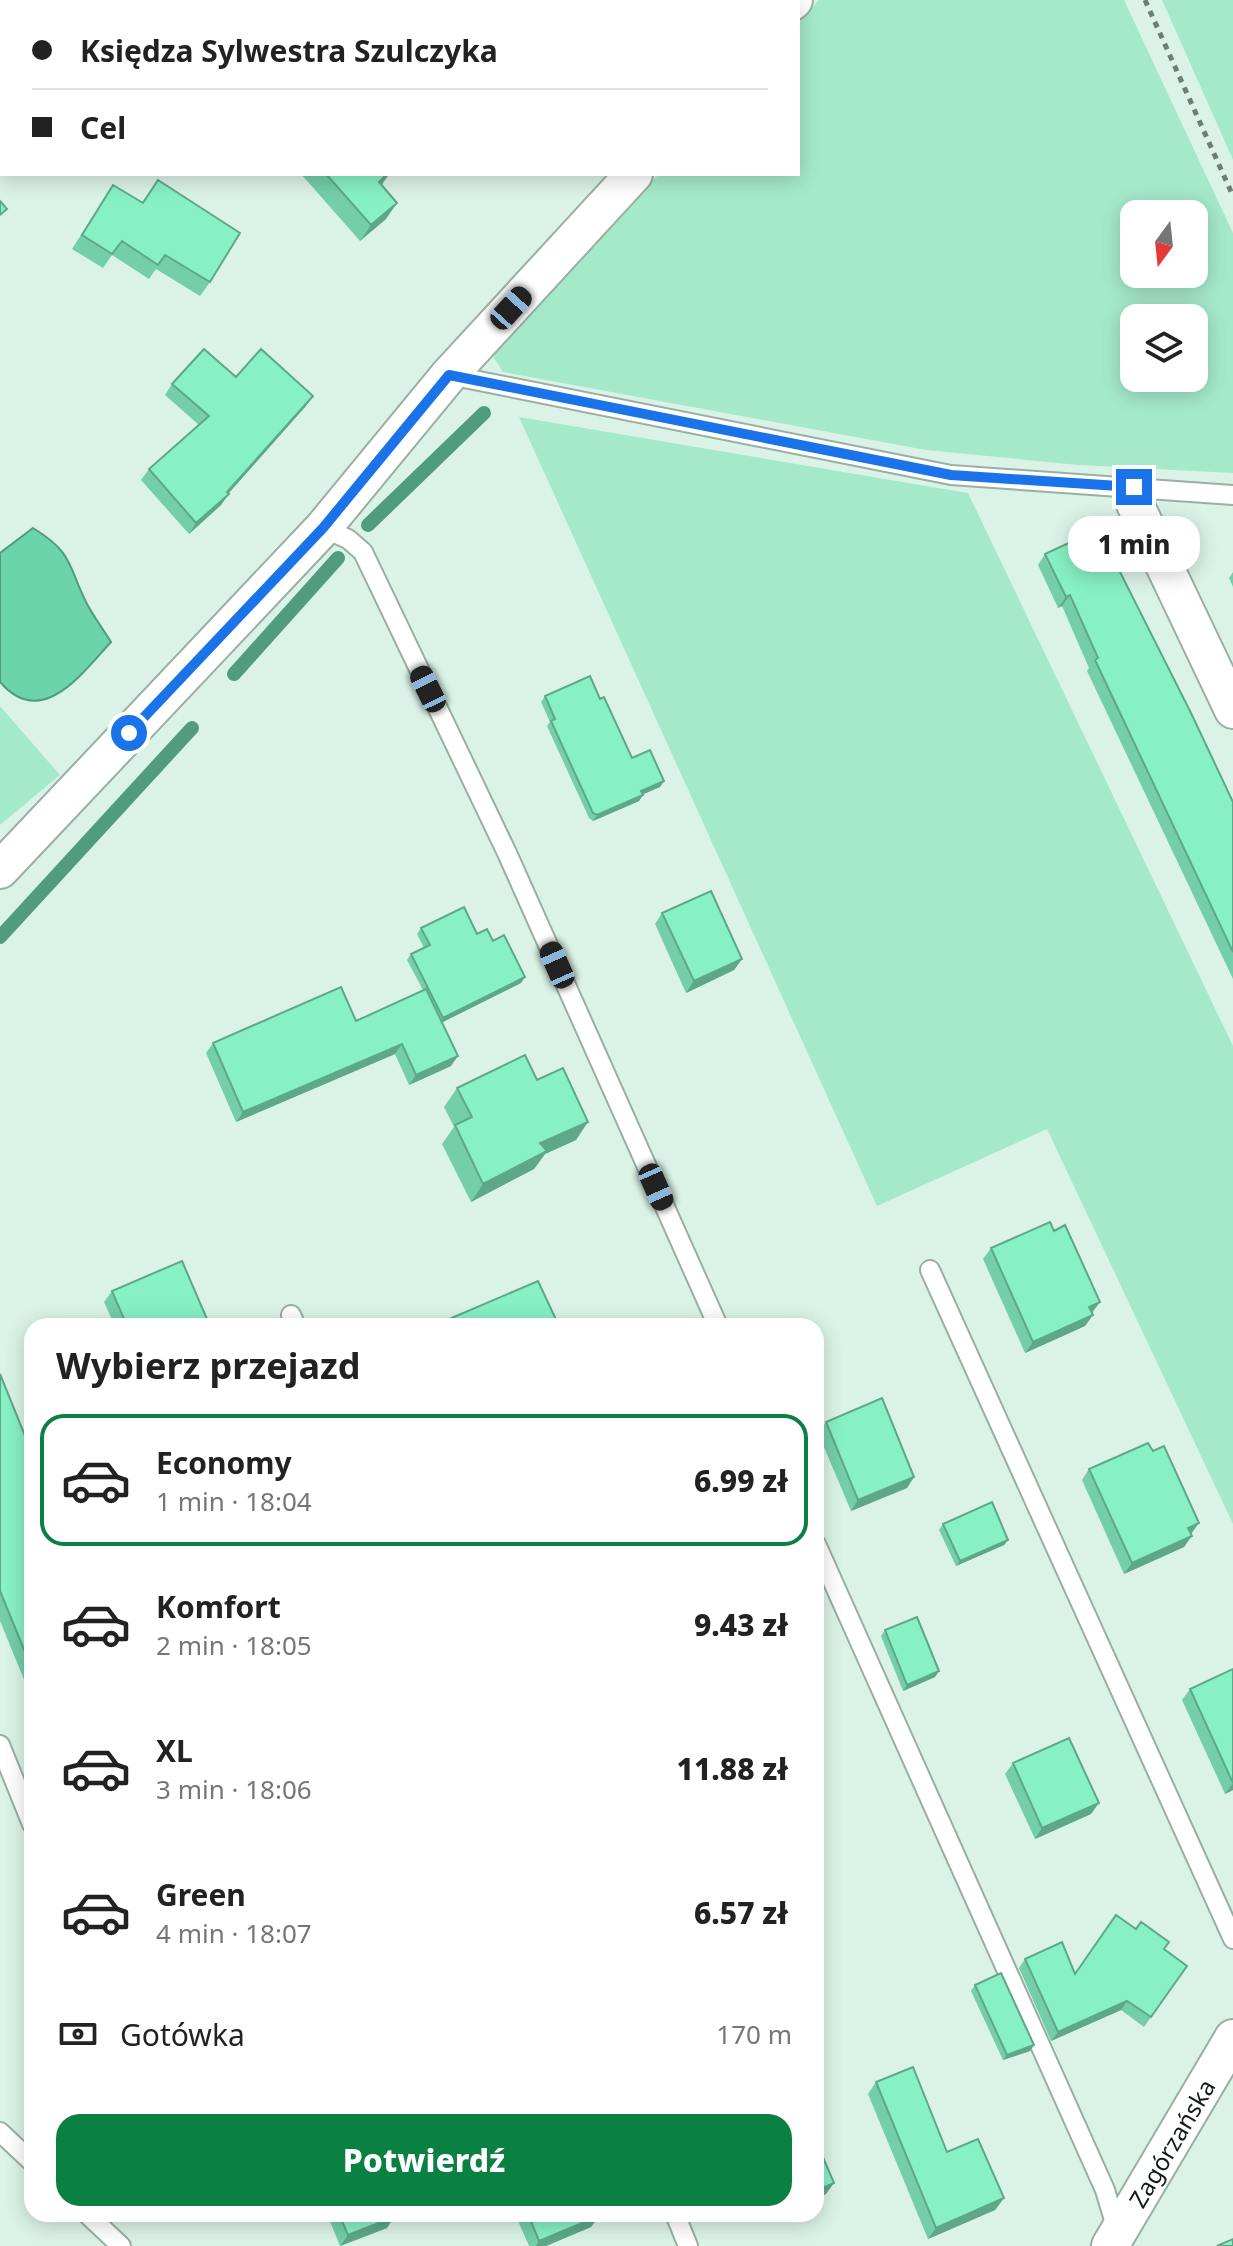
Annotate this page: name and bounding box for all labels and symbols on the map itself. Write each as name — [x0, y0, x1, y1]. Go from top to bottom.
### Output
north arrow — [1120, 200, 1208, 288]
car — [486, 282, 536, 334]
route end — [1116, 469, 1152, 505]
callout: 1 min — [1068, 515, 1200, 571]
car — [407, 662, 449, 716]
route start — [111, 715, 147, 751]
car — [536, 938, 578, 992]
car — [635, 1160, 677, 1214]
street label: Zagórzańska — [1120, 2072, 1222, 2213]

